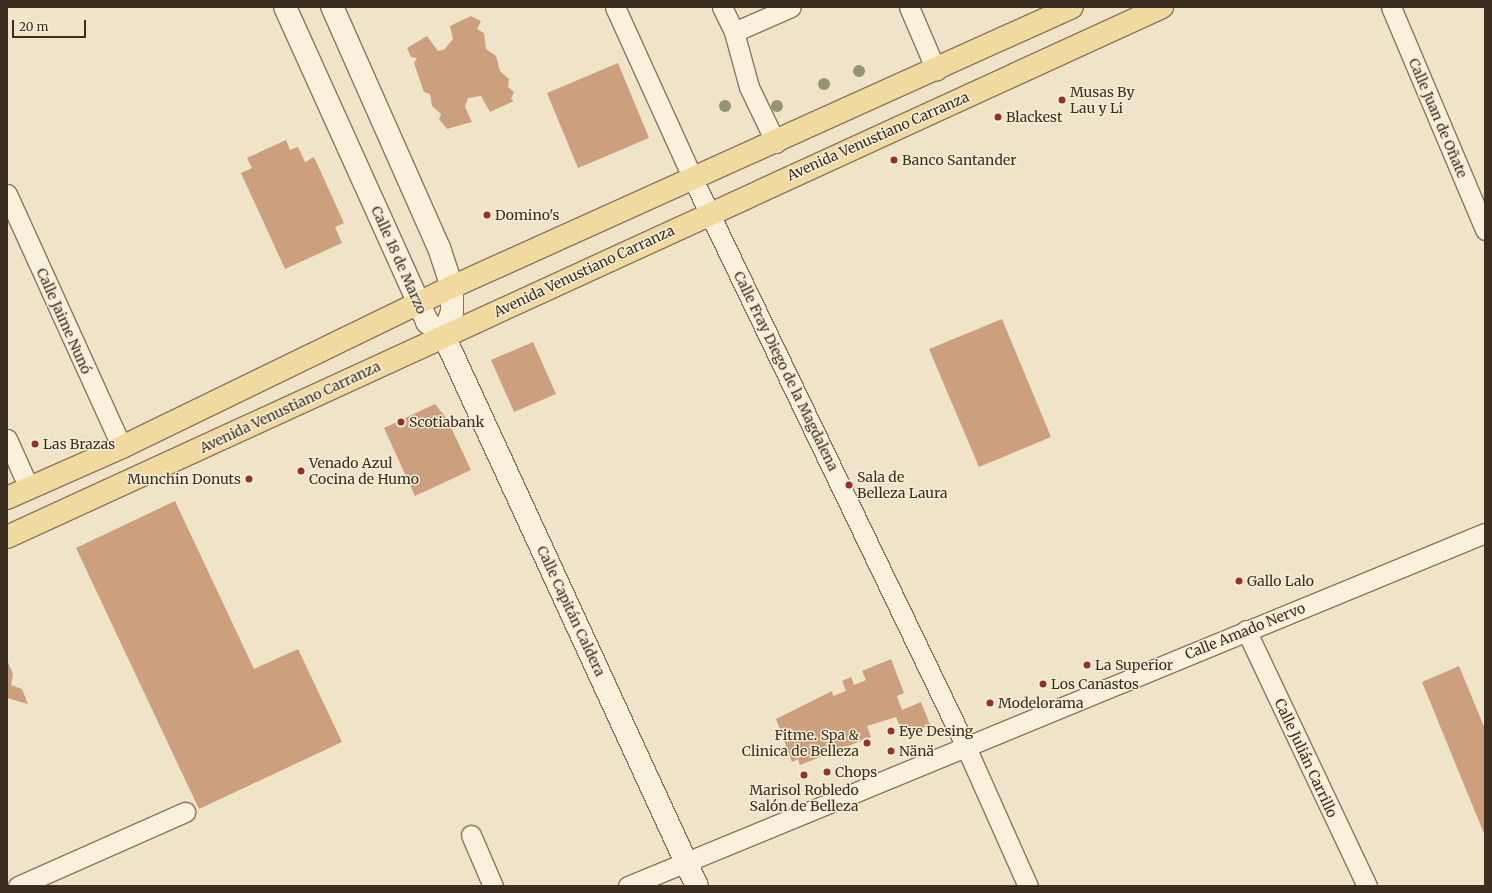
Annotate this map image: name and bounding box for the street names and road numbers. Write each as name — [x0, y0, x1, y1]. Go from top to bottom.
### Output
street label: Calle Juan de Oñate — [1405, 56, 1471, 180]
street label: Avenida Venustiano Carranza — [784, 88, 972, 184]
street label: Calle 18 de Marzo — [368, 203, 430, 317]
street label: Avenida Venustiano Carranza — [491, 222, 677, 320]
street label: Calle Jaime Nunó — [33, 265, 95, 377]
street label: Calle Fray Diego de la Magdalena — [730, 269, 842, 473]
street label: Avenida Venustiano Carranza — [197, 358, 383, 456]
street label: Calle Capitán Caldera — [533, 543, 609, 679]
street label: Calle Amado Nervo — [1182, 599, 1308, 663]
street label: Calle Julián Carrillo — [1271, 696, 1341, 820]

